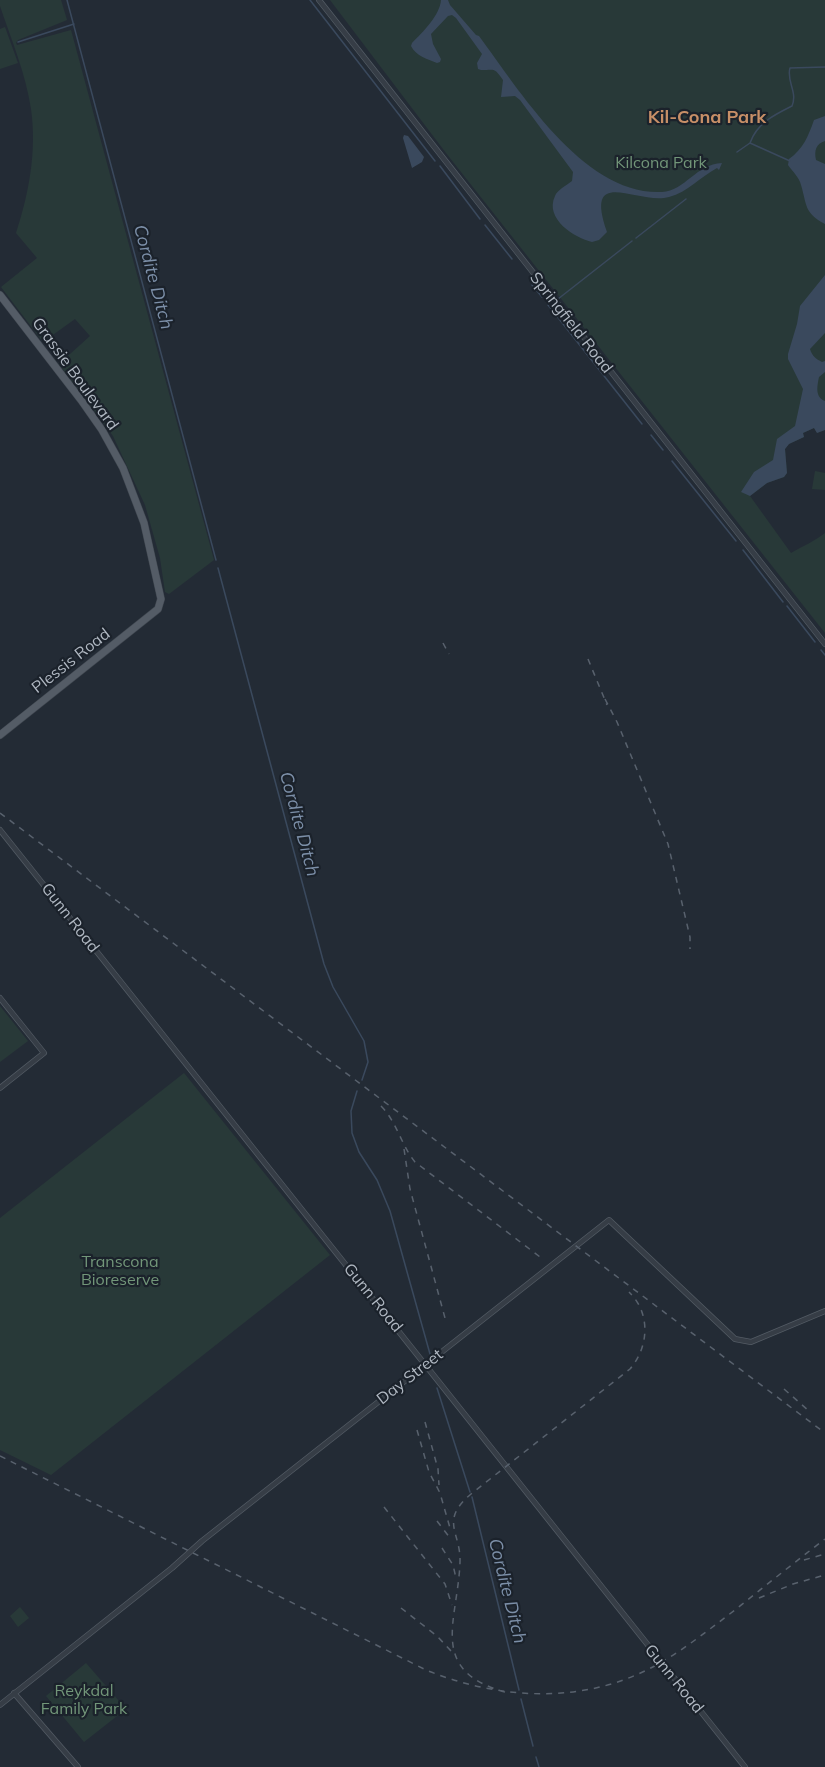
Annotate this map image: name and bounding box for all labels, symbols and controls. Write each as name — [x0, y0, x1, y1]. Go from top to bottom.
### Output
district label: Kil-Cona Park — [648, 107, 766, 129]
park label: Kilcona Park — [615, 153, 707, 173]
water label: Cordite Ditch — [129, 222, 177, 332]
street label: Springfield Road — [526, 269, 616, 377]
street label: Grassie Boulevard — [28, 314, 122, 434]
street label: Plessis Road — [28, 625, 114, 697]
water label: Cordite Ditch — [275, 769, 323, 879]
street label: Gunn Road — [37, 879, 103, 957]
park label: Transcona Bioreserve — [81, 1252, 159, 1290]
street label: Gunn Road — [339, 1260, 407, 1336]
street label: Day Street — [373, 1345, 447, 1409]
water label: Cordite Ditch — [484, 1536, 530, 1646]
street label: Gunn Road — [640, 1641, 708, 1717]
park label: Reykdal Family Park — [41, 1681, 127, 1719]

